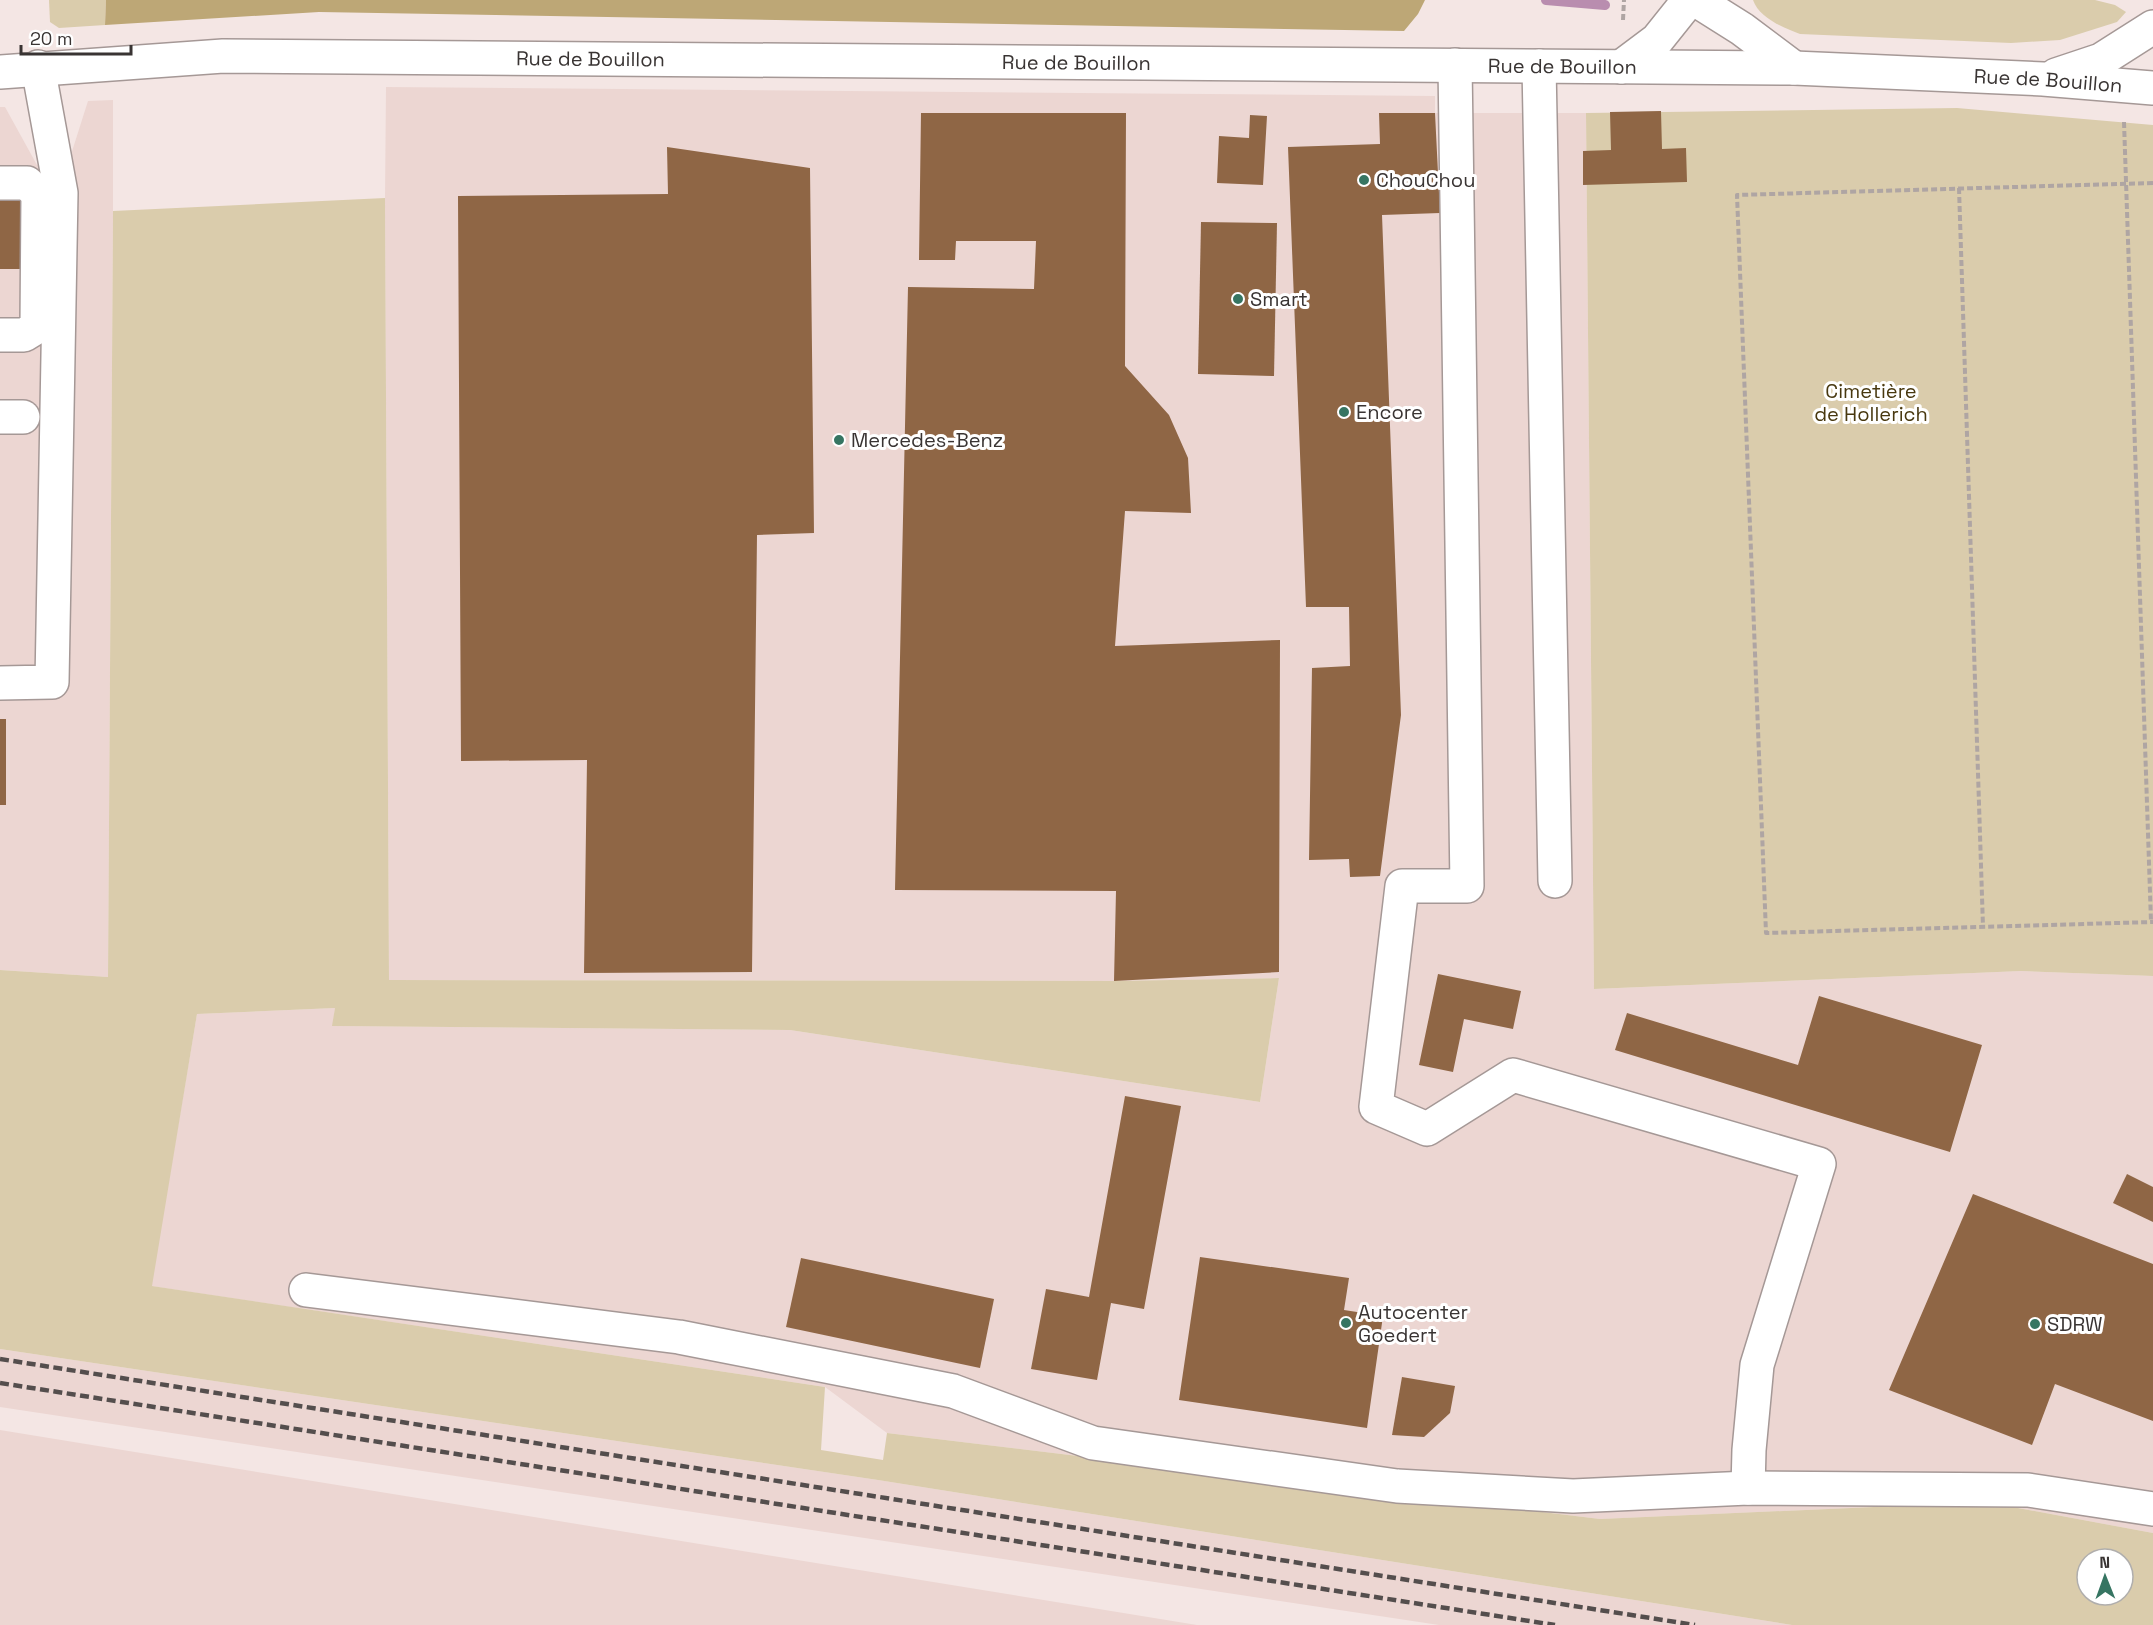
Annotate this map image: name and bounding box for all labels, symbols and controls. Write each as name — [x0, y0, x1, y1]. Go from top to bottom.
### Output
scale bar — [21, 18, 130, 56]
text: 20 m — [30, 27, 73, 50]
street label: Rue de Bouillon — [516, 45, 665, 72]
street label: Rue de Bouillon — [1002, 49, 1151, 76]
street label: Rue de Bouillon — [1488, 53, 1637, 80]
street label: Rue de Bouillon — [1973, 63, 2123, 98]
place label: ChouChou — [1376, 167, 1475, 193]
marker: ChouChou — [1357, 173, 1371, 187]
place label: Smart — [1250, 286, 1308, 312]
marker: Smart — [1231, 292, 1245, 306]
park label: Cimetière de Hollerich — [1814, 378, 1928, 427]
place label: Encore — [1356, 399, 1423, 425]
marker: Encore — [1337, 405, 1351, 419]
place label: Mercedes-Benz — [851, 427, 1003, 453]
marker: Mercedes-Benz — [832, 433, 846, 447]
place label: Autocenter Goedert — [1358, 1299, 1468, 1348]
place label: SDRW — [2047, 1311, 2103, 1337]
marker: Autocenter Goedert — [1339, 1316, 1353, 1330]
marker: SDRW — [2028, 1317, 2042, 1331]
north arrow — [2075, 1547, 2135, 1607]
text: N — [2099, 1552, 2110, 1573]

